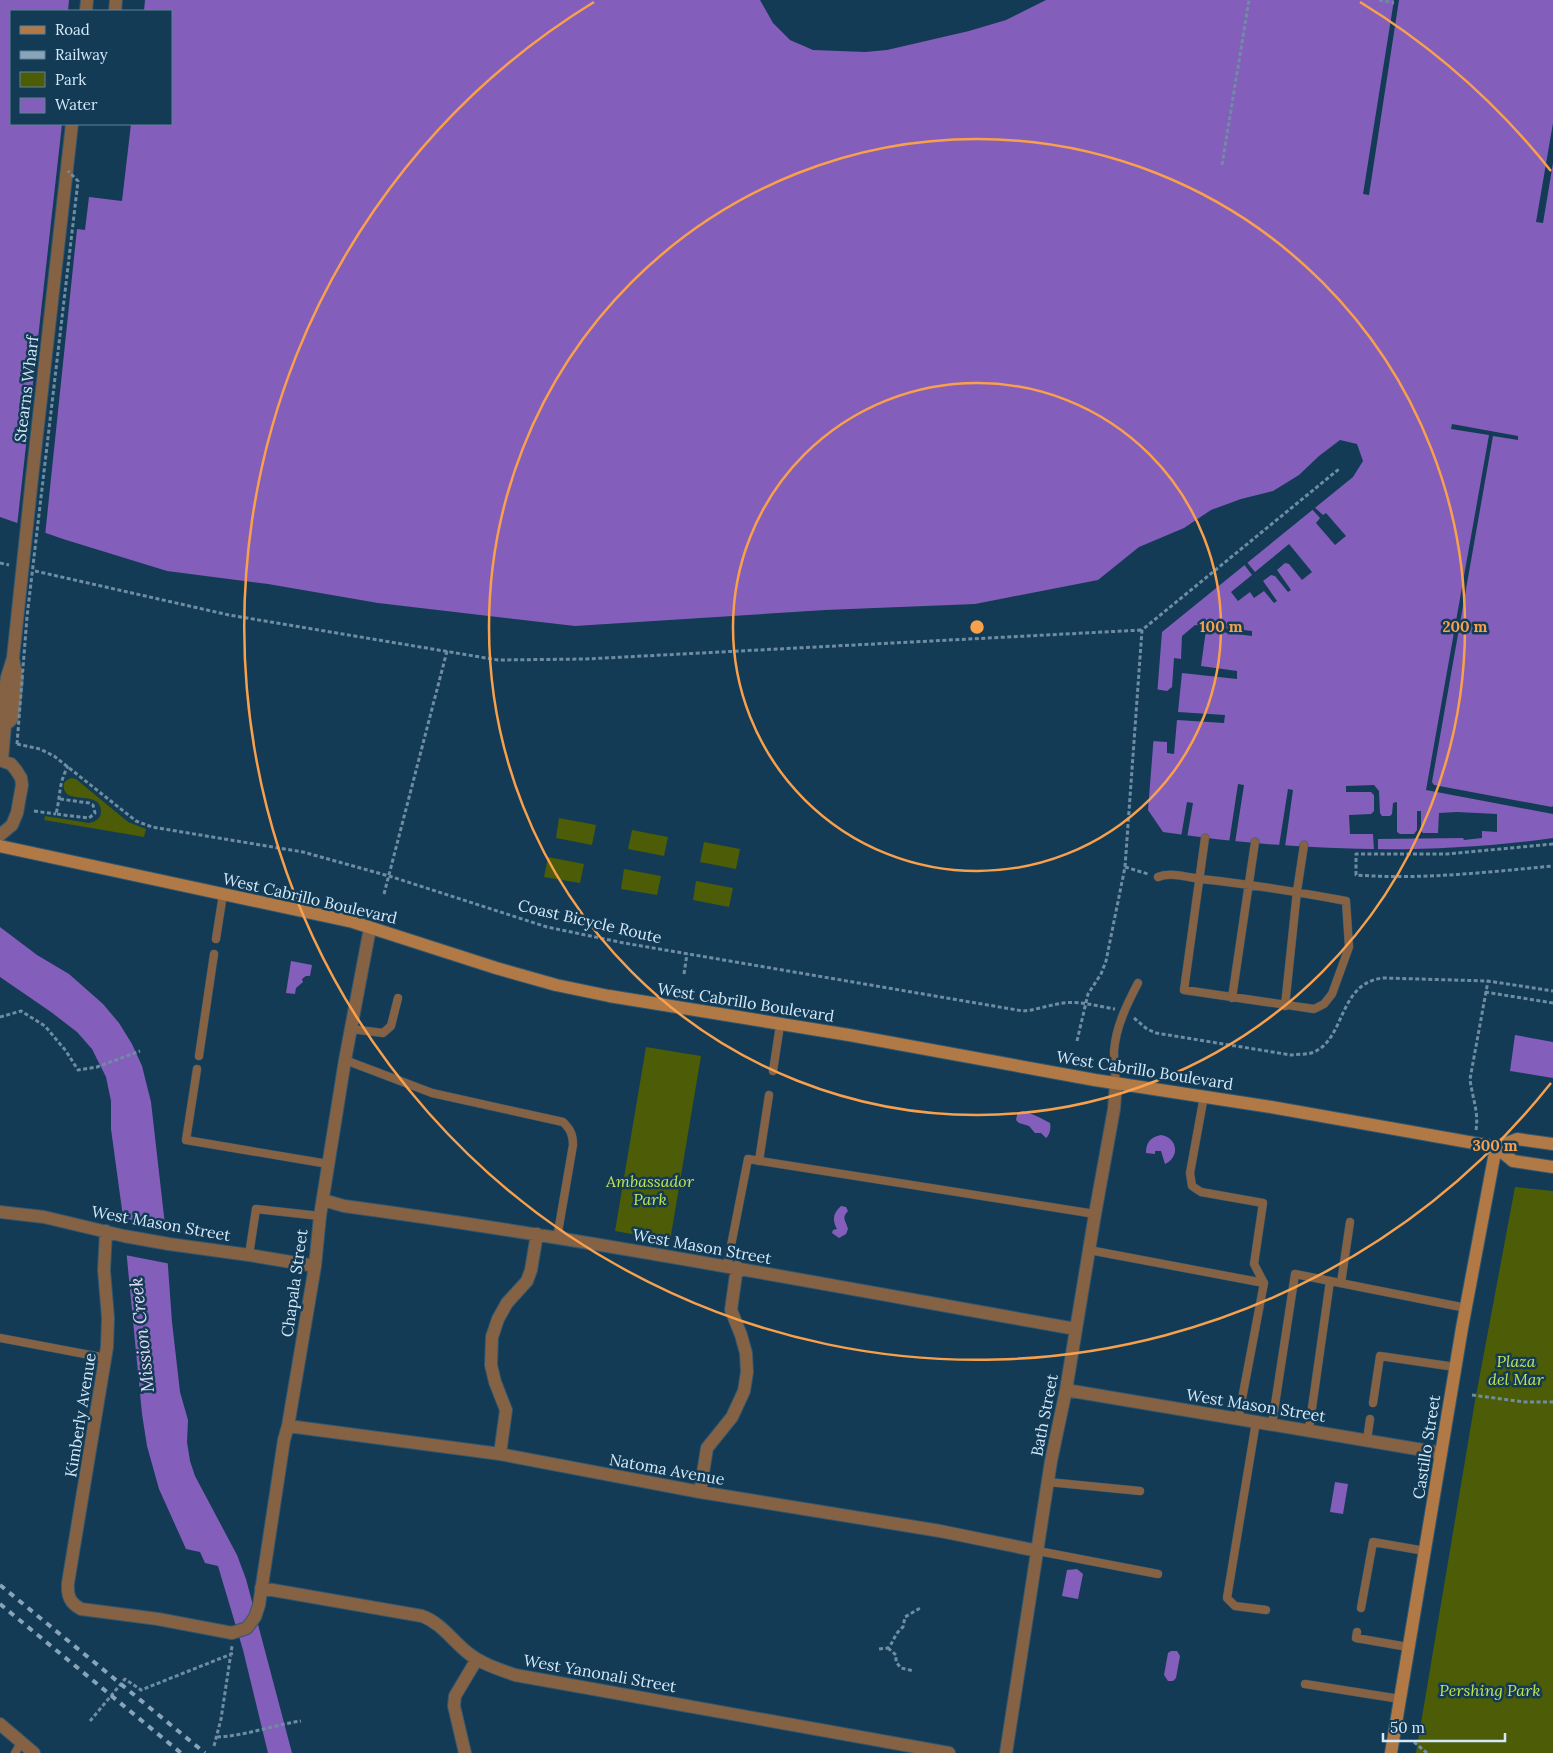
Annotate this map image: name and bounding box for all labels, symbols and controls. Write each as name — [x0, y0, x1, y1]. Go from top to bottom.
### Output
legend — [10, 10, 172, 125]
text: Road — [55, 20, 90, 39]
text: Railway — [55, 45, 108, 64]
text: Park — [55, 70, 86, 89]
text: Water — [55, 95, 98, 114]
street label: Stearns Wharf — [10, 333, 43, 443]
text: 100 m — [1200, 617, 1243, 636]
text: 200 m — [1443, 617, 1488, 636]
centre of rings — [968, 618, 986, 636]
street label: West Cabrillo Boulevard — [221, 868, 400, 928]
street label: Coast Bicycle Route — [516, 895, 664, 947]
street label: West Cabrillo Boulevard — [656, 978, 836, 1026]
street label: West Cabrillo Boulevard — [1055, 1046, 1235, 1094]
text: 300 m — [1472, 1136, 1518, 1155]
park label: Ambassador Park — [605, 1171, 695, 1209]
street label: West Mason Street — [90, 1201, 233, 1245]
street label: West Mason Street — [631, 1224, 774, 1268]
street label: Chapala Street — [277, 1227, 312, 1338]
water label: Mission Creek — [124, 1276, 159, 1394]
street label: Kimberly Avenue — [60, 1351, 100, 1479]
park label: Plaza del Mar — [1488, 1351, 1545, 1389]
street label: Bath Street — [1026, 1371, 1062, 1458]
street label: West Mason Street — [1185, 1384, 1328, 1426]
street label: Castillo Street — [1408, 1393, 1444, 1501]
street label: Natoma Avenue — [608, 1449, 727, 1489]
street label: West Yanonali Street — [522, 1650, 679, 1696]
park label: Pershing Park — [1439, 1680, 1541, 1700]
scale bar — [1383, 1710, 1506, 1742]
text: 50 m — [1390, 1718, 1425, 1737]

